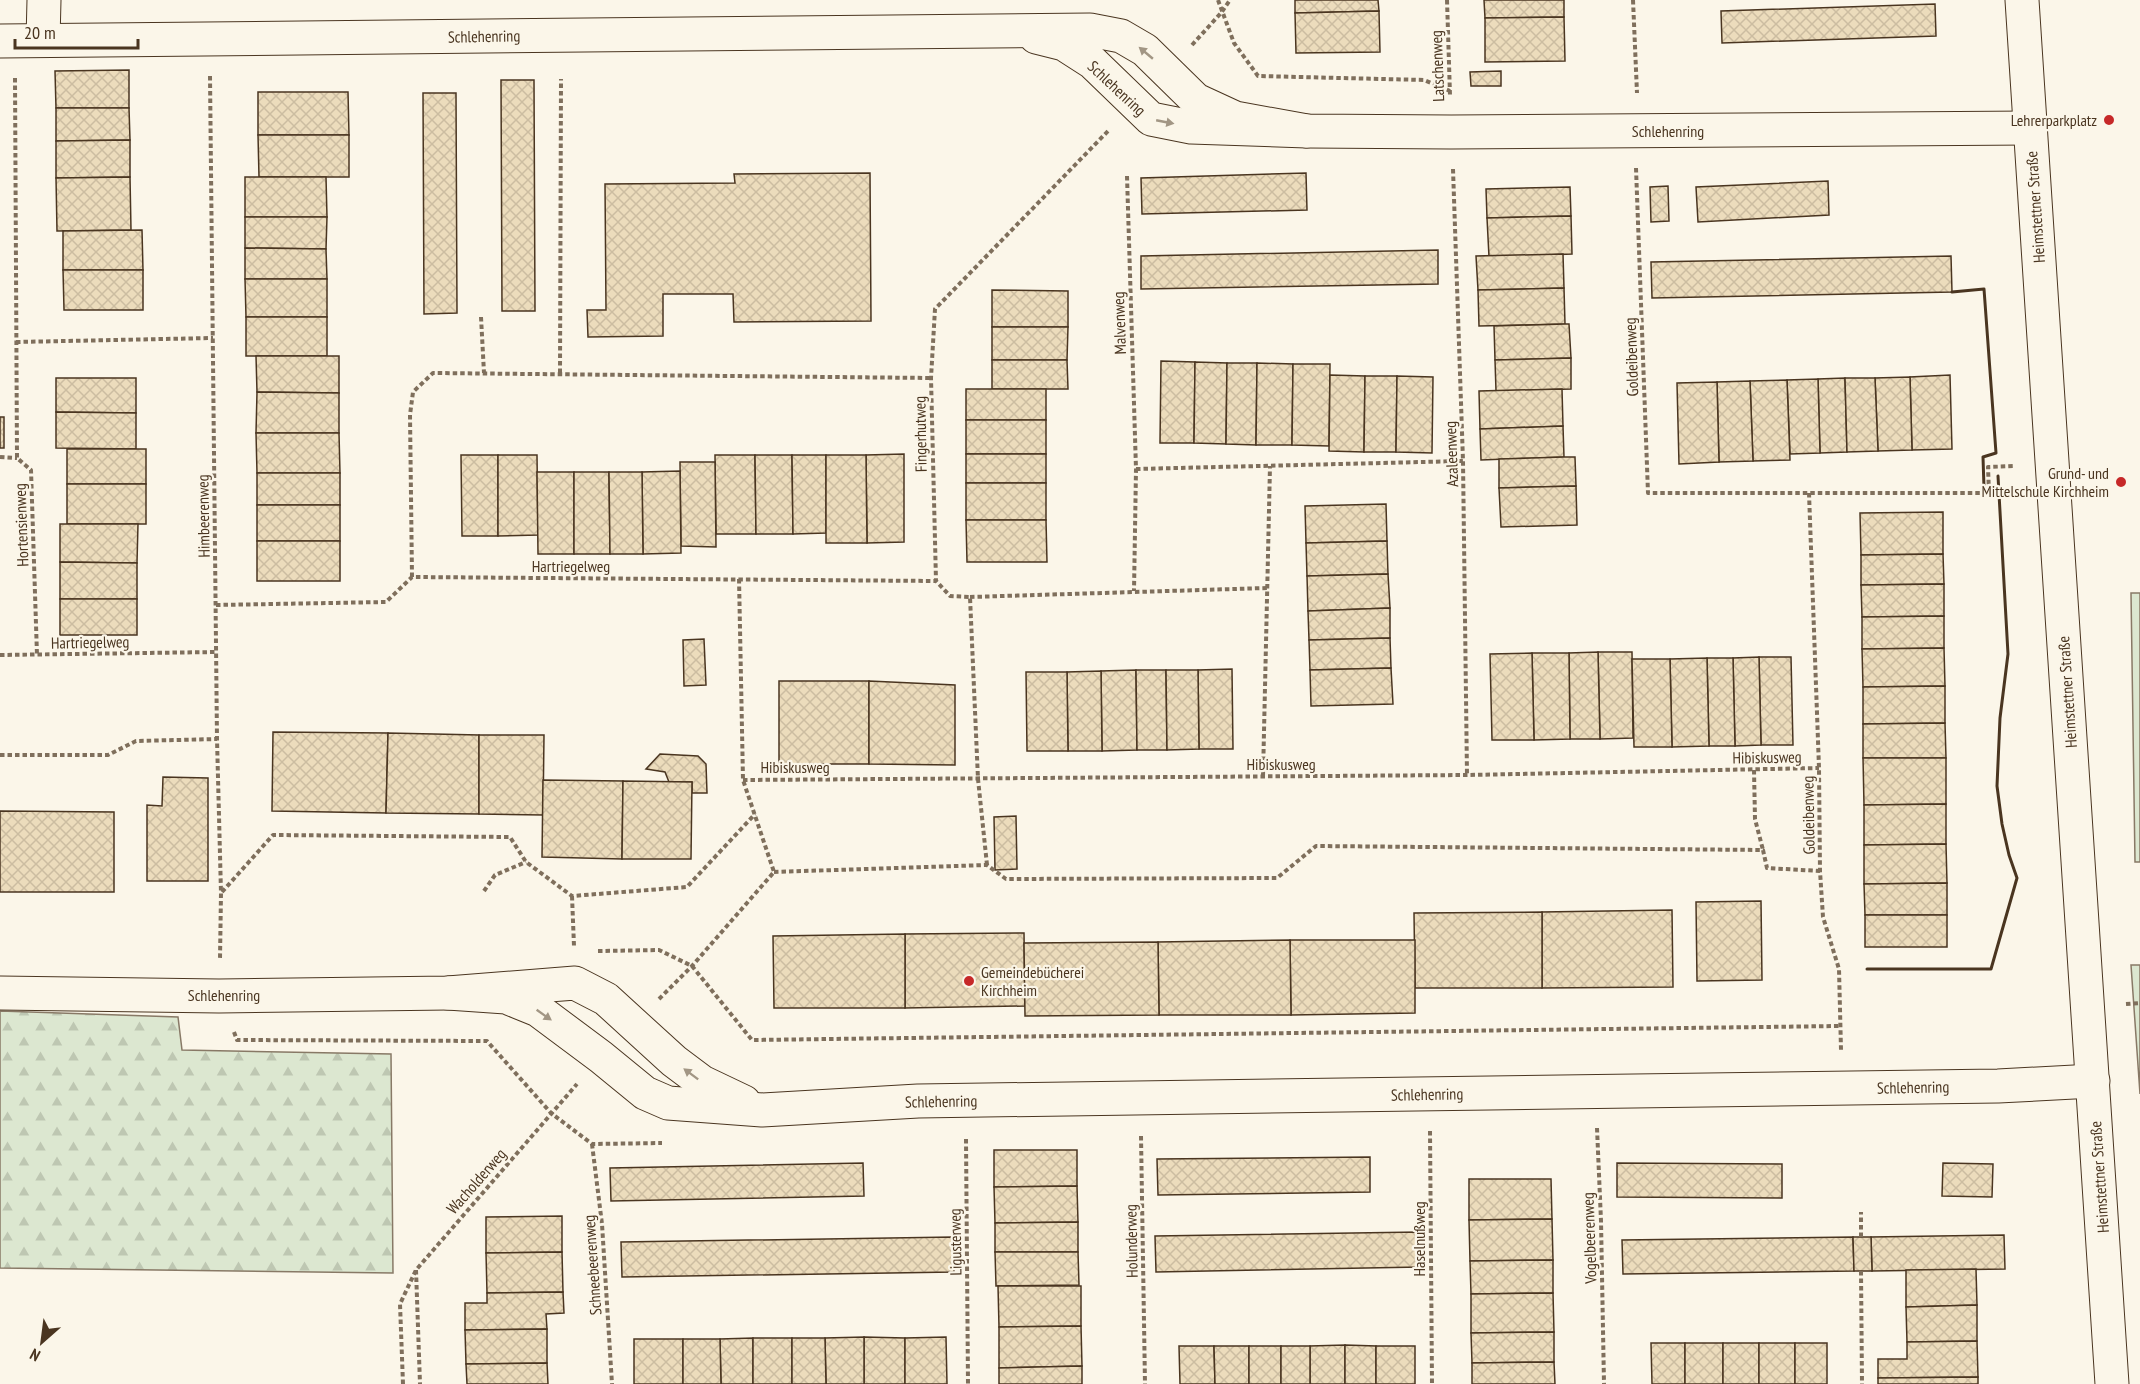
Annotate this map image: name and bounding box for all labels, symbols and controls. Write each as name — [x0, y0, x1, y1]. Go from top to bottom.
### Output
scale bar — [15, 12, 138, 50]
text: 20 m — [24, 21, 56, 44]
street label: Schlehenring — [448, 25, 520, 47]
street label: Latschenweg — [1426, 30, 1448, 102]
one-way arrow — [1139, 47, 1154, 60]
street label: Schlehenring — [1084, 56, 1150, 120]
place label: Lehrerparkplatz — [2011, 110, 2097, 130]
marker: Lehrerparkplatz — [2102, 113, 2116, 127]
one-way arrow — [1155, 118, 1174, 127]
street label: Schlehenring — [1632, 121, 1704, 141]
street label: Heimstettner Straße — [2021, 150, 2049, 264]
street label: Malvenweg — [1108, 291, 1130, 355]
street label: Goldeibenweg — [1620, 317, 1642, 397]
street label: Fingerhutweg — [909, 396, 931, 472]
street label: Azaleenweg — [1440, 421, 1462, 487]
place label: Grund- und Mittelschule Kirchheim — [1981, 463, 2109, 501]
street label: Himbeerenweg — [192, 474, 214, 558]
marker: Grund- und Mittelschule Kirchheim — [2114, 475, 2128, 489]
street label: Hortensienweg — [10, 483, 32, 567]
street label: Hartriegelweg — [532, 556, 610, 576]
street label: Hartriegelweg — [51, 631, 129, 653]
street label: Heimstettner Straße — [2053, 635, 2081, 749]
street label: Hibiskusweg — [1732, 746, 1802, 768]
street label: Hibiskusweg — [1246, 754, 1316, 774]
street label: Hibiskusweg — [760, 757, 830, 777]
street label: Goldeibenweg — [1797, 775, 1819, 855]
place label: Gemeindebücherei Kirchheim — [981, 962, 1084, 1000]
marker: Gemeindebücherei Kirchheim — [962, 974, 976, 988]
street label: Schlehenring — [188, 985, 260, 1005]
one-way arrow — [536, 1009, 552, 1021]
one-way arrow — [684, 1068, 700, 1080]
street label: Schlehenring — [1877, 1076, 1949, 1098]
street label: Schlehenring — [1391, 1083, 1463, 1105]
street label: Schlehenring — [905, 1090, 977, 1112]
street label: Heimstettner Straße — [2085, 1120, 2113, 1234]
street label: Wacholderweg — [442, 1144, 510, 1218]
street label: Vogelbeerenweg — [1577, 1192, 1601, 1285]
street label: Haselnußweg — [1409, 1201, 1429, 1277]
street label: Holunderweg — [1120, 1204, 1142, 1278]
street label: Ligusterweg — [944, 1208, 966, 1276]
street label: Schneebeerenweg — [579, 1214, 605, 1316]
north arrow — [12, 1312, 72, 1372]
text: N — [26, 1344, 43, 1366]

